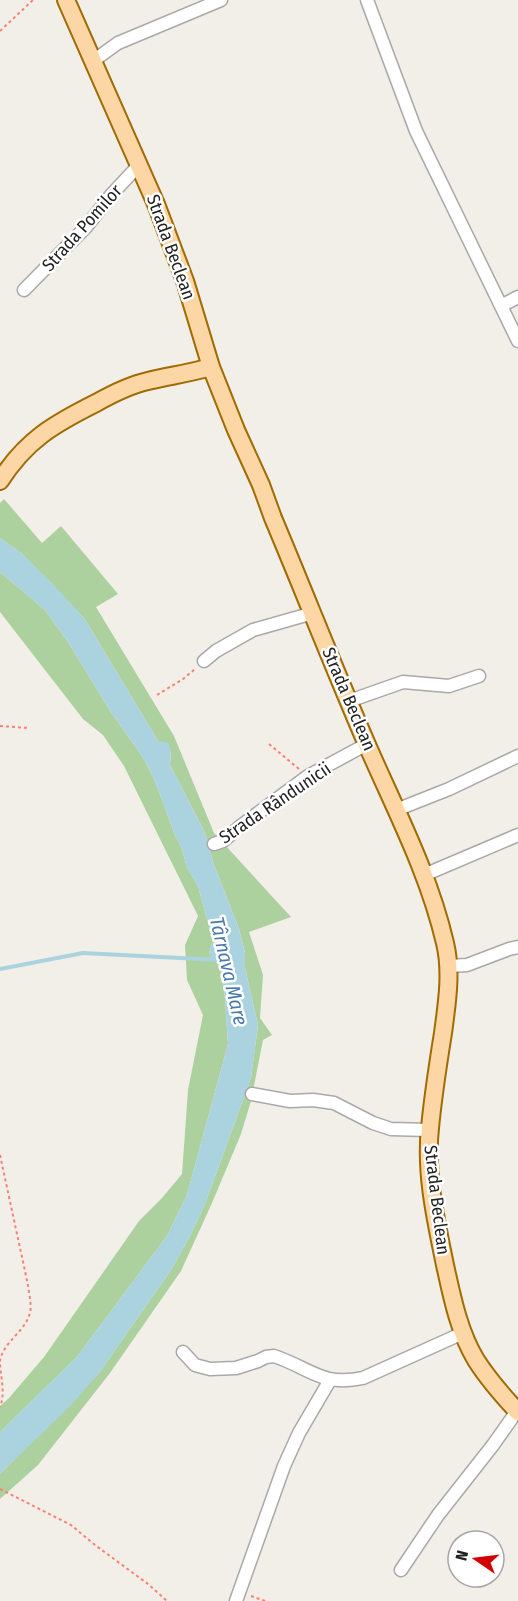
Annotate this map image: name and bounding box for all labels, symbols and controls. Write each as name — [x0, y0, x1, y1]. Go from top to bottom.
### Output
street label: Strada Pomilor — [37, 180, 127, 276]
street label: Strada Beclean — [142, 191, 200, 303]
street label: Strada Beclean — [317, 644, 381, 754]
street label: Strada Rândunicii — [215, 758, 335, 848]
water label: Târnava Mare — [205, 915, 253, 1028]
street label: Strada Beclean — [419, 1144, 455, 1256]
north arrow — [446, 1529, 506, 1589]
text: N — [452, 1549, 472, 1562]

